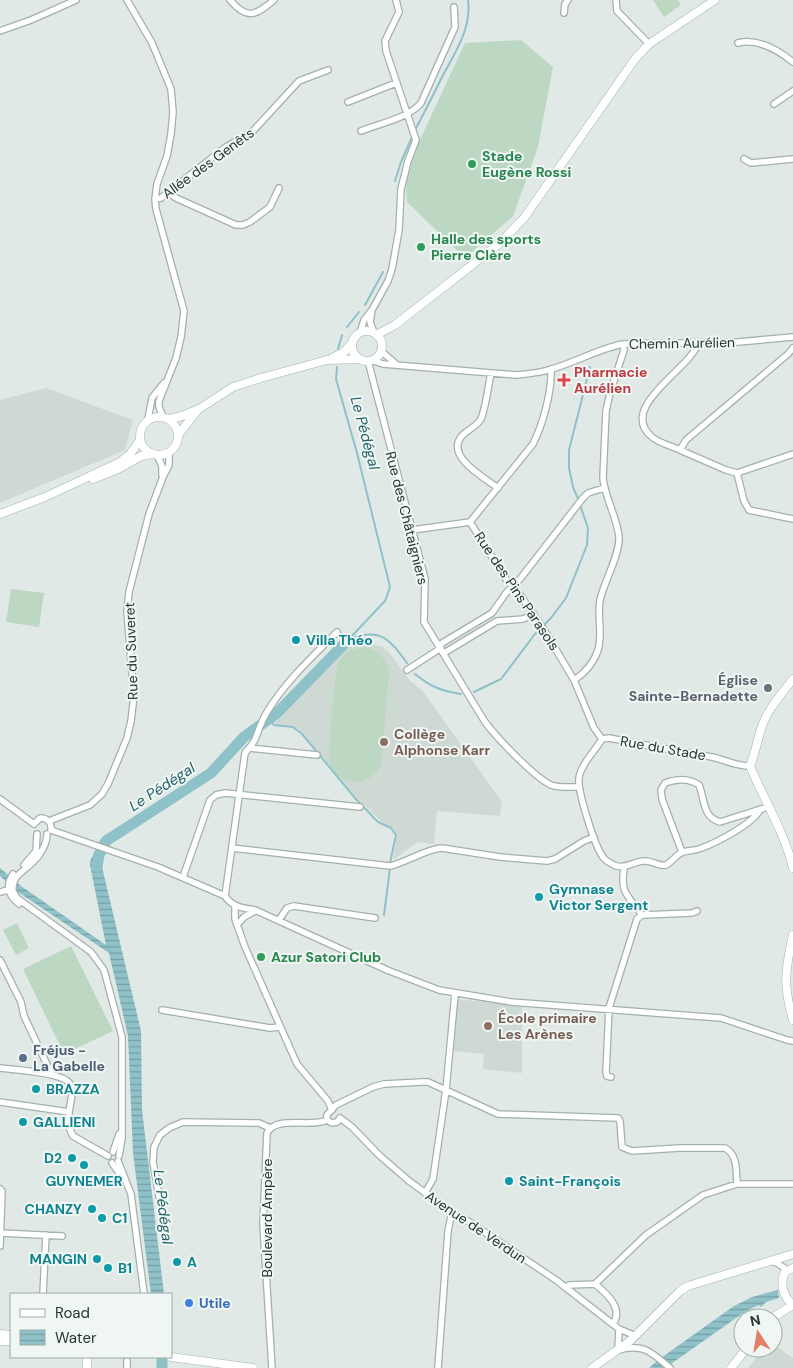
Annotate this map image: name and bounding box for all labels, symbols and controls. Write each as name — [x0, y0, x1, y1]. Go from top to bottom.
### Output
street label: Allée des Genêts — [158, 124, 258, 202]
place label: Stade Eugène Rossi — [482, 147, 571, 181]
marker: Stade Eugène Rossi — [466, 158, 478, 170]
place label: Halle des sports Pierre Clère — [431, 230, 541, 264]
marker: Halle des sports Pierre Clère — [415, 241, 427, 253]
street label: Chemin Aurélien — [629, 333, 735, 353]
place label: Pharmacie Aurélien — [574, 363, 647, 397]
marker: Pharmacie Aurélien — [558, 374, 570, 386]
water label: Le Pédégal — [346, 394, 385, 473]
street label: Rue des Châtaigniers — [382, 449, 432, 587]
street label: Rue des Pins Parasols — [471, 528, 563, 654]
street label: Rue du Suveret — [120, 602, 142, 700]
place label: Villa Théo — [306, 631, 373, 649]
marker: Villa Théo — [290, 634, 302, 646]
place label: Église Sainte-Bernadette — [629, 671, 758, 705]
marker: Église Sainte-Bernadette — [762, 682, 774, 694]
place label: Collège Alphonse Karr — [394, 725, 490, 759]
street label: Rue du Stade — [619, 732, 707, 764]
marker: Collège Alphonse Karr — [378, 736, 390, 748]
water label: Le Pédégal — [125, 758, 200, 816]
place label: Gymnase Victor Sergent — [549, 880, 648, 914]
marker: Gymnase Victor Sergent — [533, 891, 545, 903]
place label: Azur Satori Club — [271, 948, 381, 966]
marker: Azur Satori Club — [255, 951, 267, 963]
place label: École primaire Les Arènes — [498, 1009, 597, 1043]
marker: École primaire Les Arènes — [482, 1020, 494, 1032]
place label: Fréjus - La Gabelle — [33, 1041, 105, 1075]
marker: Fréjus - La Gabelle — [17, 1052, 29, 1064]
place label: BRAZZA — [46, 1080, 100, 1098]
marker: BRAZZA — [30, 1083, 42, 1095]
place label: GALLIENI — [33, 1113, 95, 1131]
marker: GALLIENI — [17, 1116, 29, 1128]
place label: D2 — [44, 1149, 62, 1167]
marker: D2 — [66, 1152, 78, 1164]
street label: Boulevard Ampère — [258, 1158, 276, 1277]
marker: GUYNEMER — [78, 1159, 90, 1171]
water label: Le Pédégal — [148, 1168, 178, 1246]
place label: GUYNEMER — [45, 1172, 123, 1190]
place label: Saint-François — [519, 1172, 621, 1190]
marker: Saint-François — [503, 1175, 515, 1187]
street label: Avenue de Verdun — [422, 1187, 530, 1267]
place label: CHANZY — [25, 1200, 82, 1218]
marker: CHANZY — [86, 1203, 98, 1215]
place label: C1 — [112, 1209, 127, 1227]
marker: C1 — [96, 1212, 108, 1224]
place label: MANGIN — [30, 1250, 87, 1268]
marker: MANGIN — [91, 1253, 103, 1265]
place label: A — [187, 1253, 197, 1271]
marker: A — [171, 1256, 183, 1268]
place label: B1 — [118, 1259, 132, 1277]
marker: B1 — [102, 1262, 114, 1274]
legend — [10, 1293, 172, 1358]
place label: Utile — [199, 1294, 231, 1312]
marker: Utile — [183, 1297, 195, 1309]
text: Road — [55, 1303, 90, 1323]
north arrow — [733, 1308, 783, 1358]
text: N — [748, 1310, 762, 1330]
text: Water — [55, 1328, 97, 1348]

